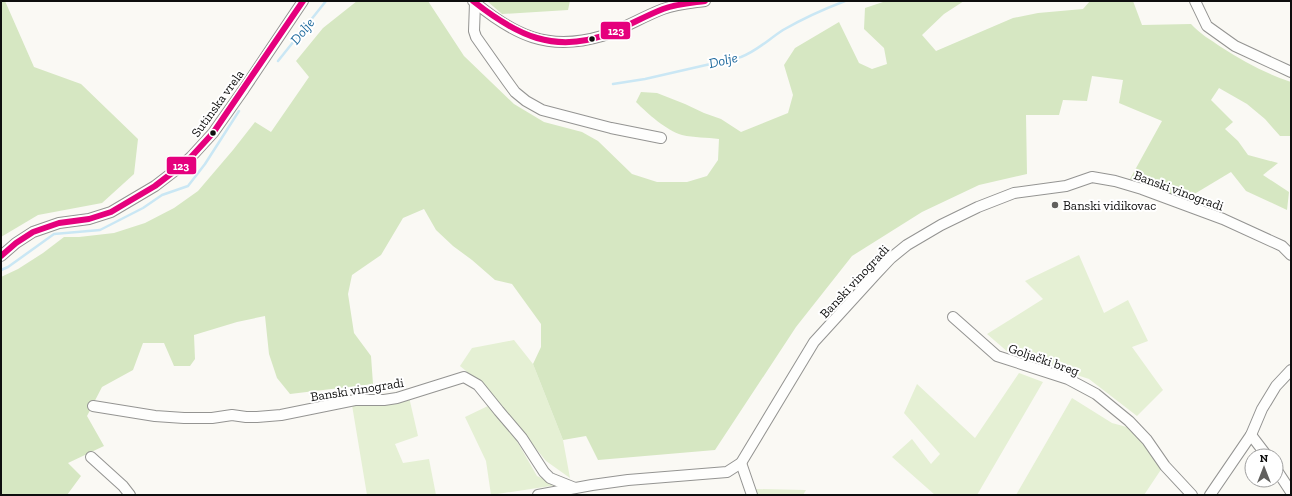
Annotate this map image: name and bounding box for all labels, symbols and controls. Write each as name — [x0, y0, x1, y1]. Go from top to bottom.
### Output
water label: Dolje — [287, 15, 318, 48]
line badge: 123 — [600, 21, 631, 40]
text: 123 — [608, 25, 624, 38]
unlabelled marker — [587, 34, 597, 44]
water label: Dolje — [707, 49, 739, 72]
street label: Sutinska vrela — [188, 66, 247, 140]
unlabelled marker — [208, 128, 218, 138]
line badge: 123 — [166, 156, 197, 175]
text: 123 — [173, 160, 189, 173]
street label: Banski vinogradi — [1132, 167, 1226, 214]
place label: Banski vidikovac — [1063, 198, 1156, 213]
marker: Banski vidikovac — [1050, 200, 1060, 210]
street label: Banski vinogradi — [817, 241, 892, 321]
street label: Goljački breg — [1006, 340, 1081, 380]
street label: Banski vinogradi — [309, 375, 405, 404]
north arrow — [1244, 448, 1284, 488]
text: N — [1260, 452, 1269, 465]

